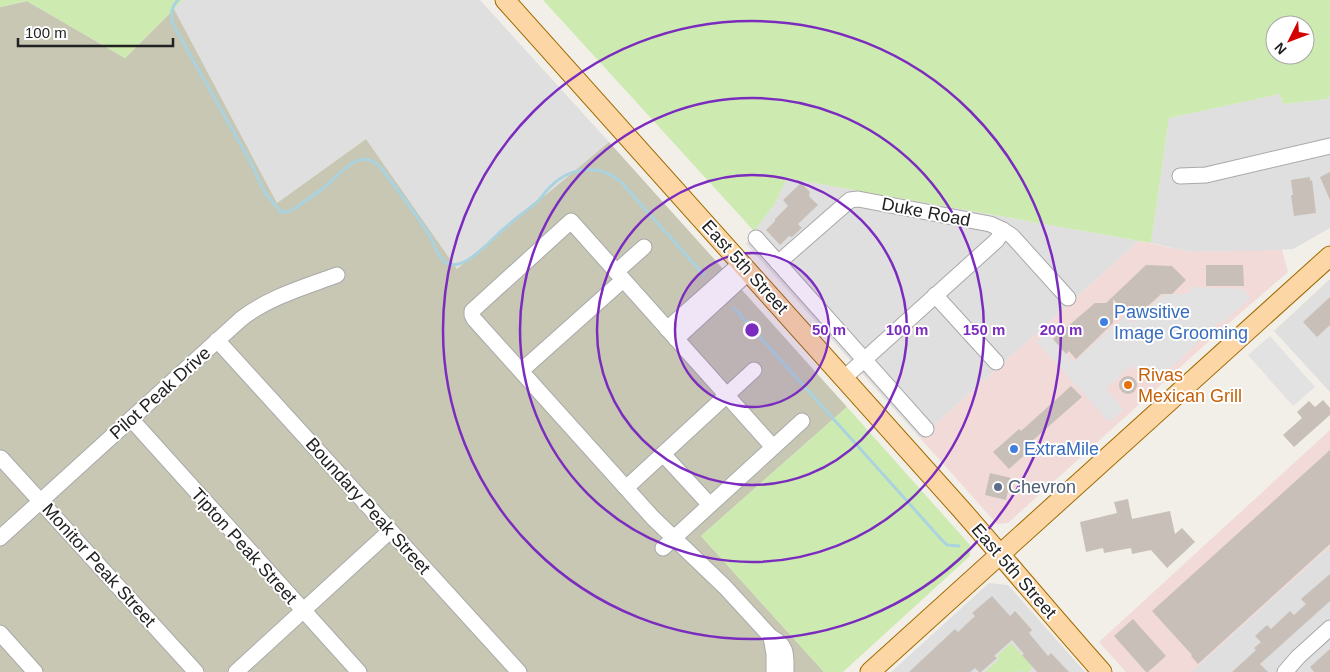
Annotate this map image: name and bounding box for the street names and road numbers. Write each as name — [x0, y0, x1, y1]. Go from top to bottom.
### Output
street label: Duke Road — [880, 194, 972, 230]
street label: East 5th Street — [698, 216, 792, 318]
street label: Pilot Peak Drive — [106, 343, 214, 443]
street label: Boundary Peak Street — [302, 434, 434, 578]
street label: Tipton Peak Street — [187, 484, 301, 608]
street label: Monitor Peak Street — [38, 499, 160, 631]
street label: East 5th Street — [967, 520, 1061, 622]

